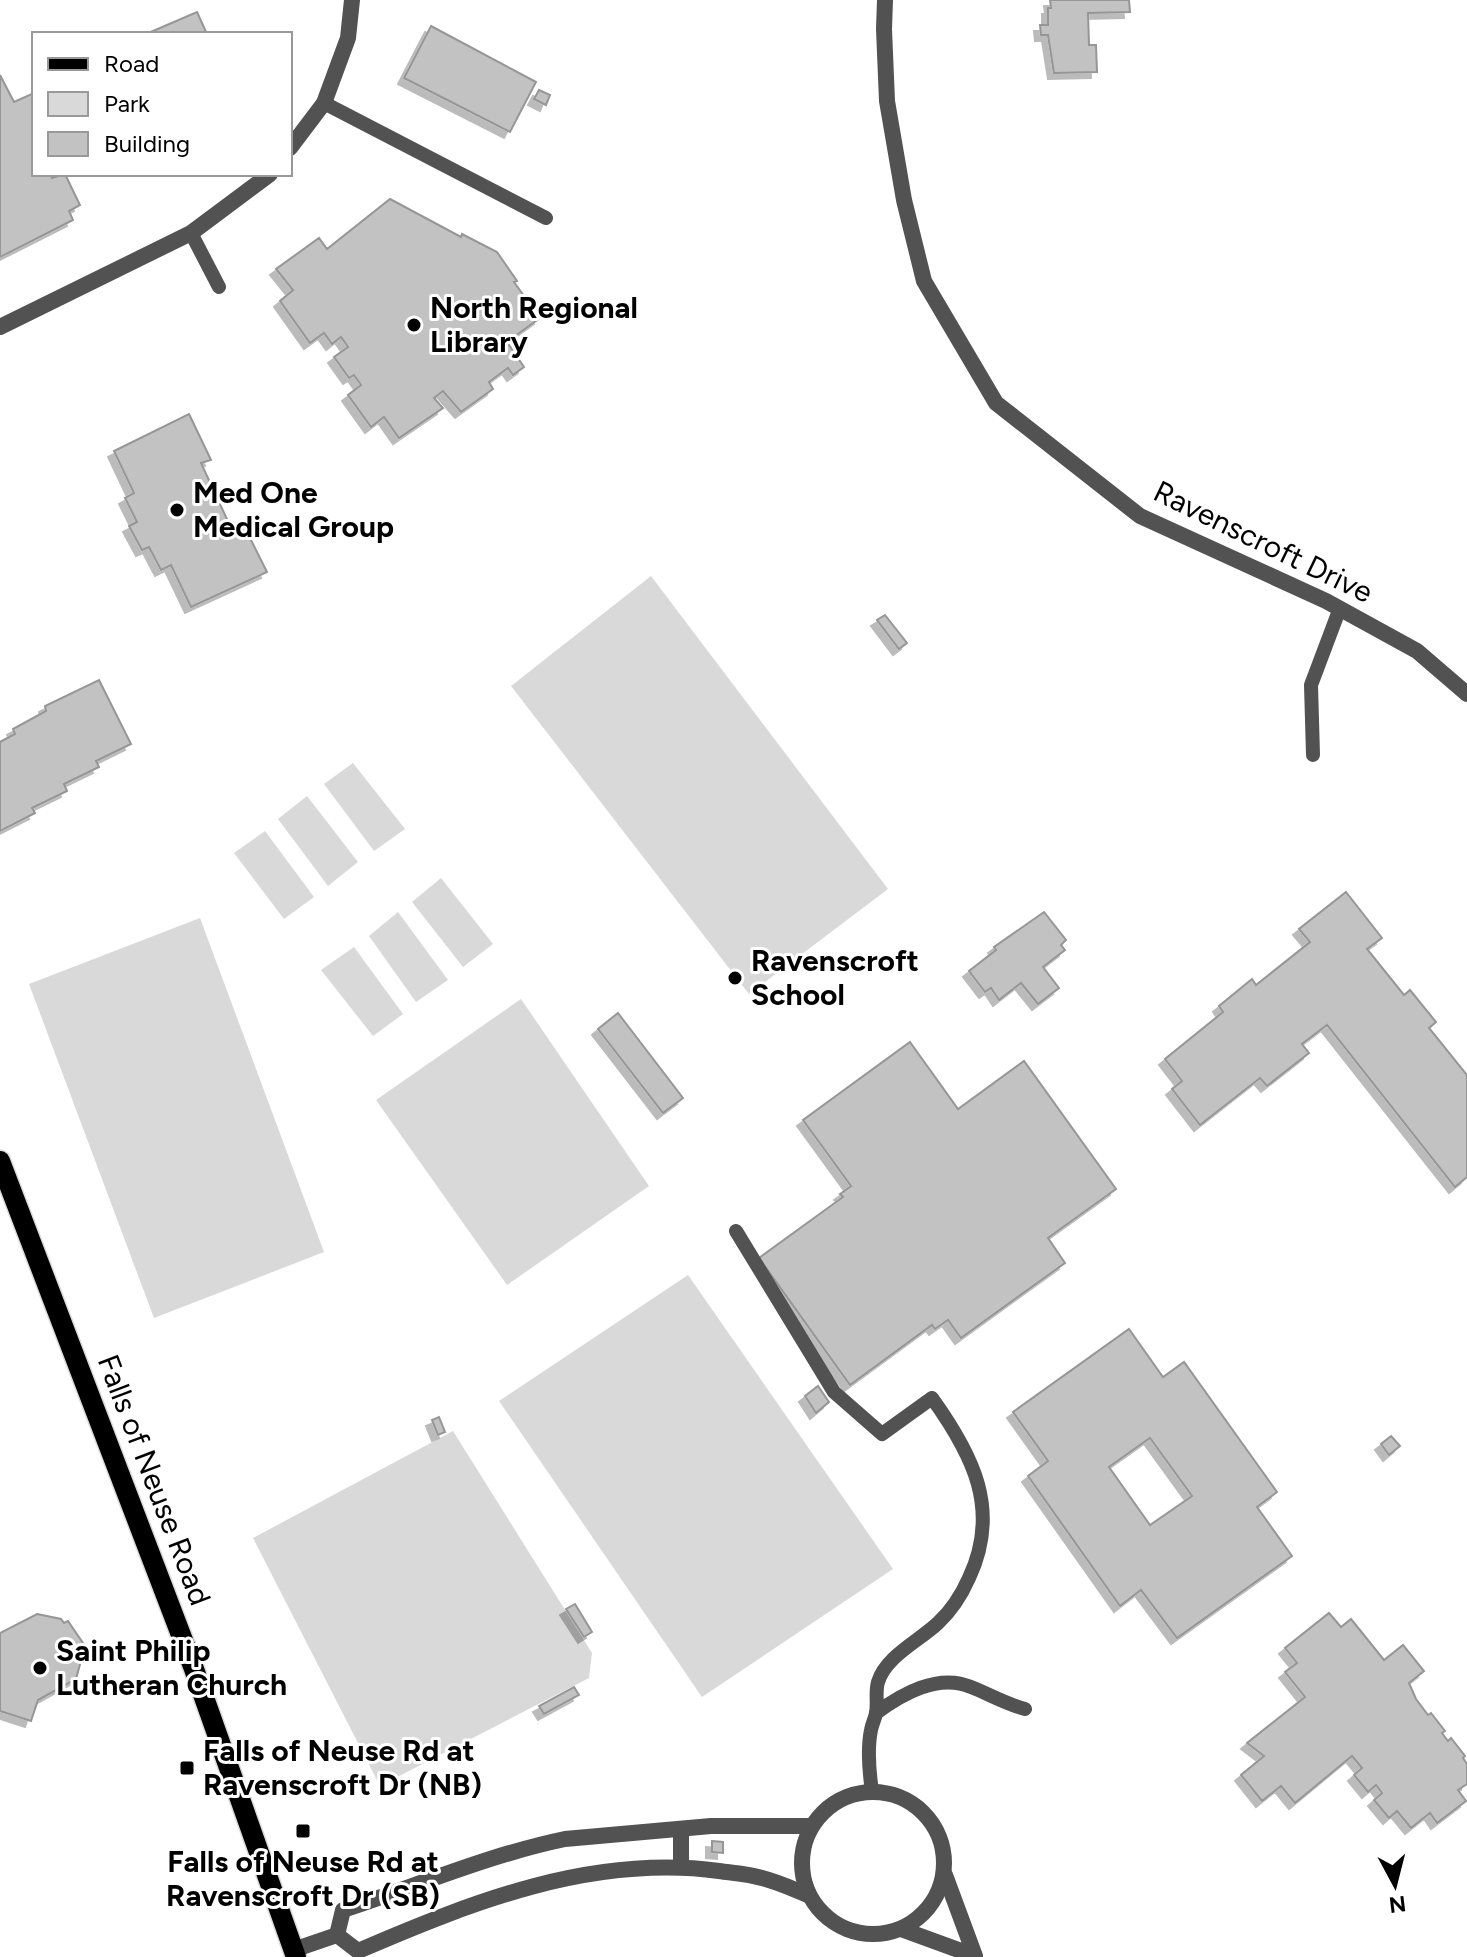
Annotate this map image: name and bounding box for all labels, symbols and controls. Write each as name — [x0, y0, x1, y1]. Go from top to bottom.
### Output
legend — [32, 32, 292, 176]
text: Road — [104, 49, 159, 78]
text: Park — [104, 89, 150, 118]
text: Building — [104, 129, 190, 158]
place label: North Regional Library — [430, 289, 638, 360]
marker: North Regional Library — [405, 316, 423, 334]
street label: Ravenscroft Drive — [1148, 472, 1379, 611]
place label: Med One Medical Group — [193, 474, 394, 545]
marker: Med One Medical Group — [168, 501, 186, 519]
place label: Ravenscroft School — [751, 942, 919, 1013]
marker: Ravenscroft School — [726, 969, 744, 987]
street label: Falls of Neuse Road — [90, 1349, 219, 1610]
place label: Saint Philip Lutheran Church — [56, 1632, 287, 1703]
marker: Saint Philip Lutheran Church — [31, 1659, 49, 1677]
place label: Falls of Neuse Rd at Ravenscroft Dr (NB) — [203, 1732, 482, 1803]
marker: Falls of Neuse Rd at Ravenscroft Dr (NB) — [178, 1759, 196, 1777]
marker: Falls of Neuse Rd at Ravenscroft Dr (SB) — [294, 1822, 312, 1840]
place label: Falls of Neuse Rd at Ravenscroft Dr (SB) — [166, 1843, 440, 1914]
north arrow — [1355, 1845, 1435, 1925]
text: N — [1387, 1890, 1407, 1919]

